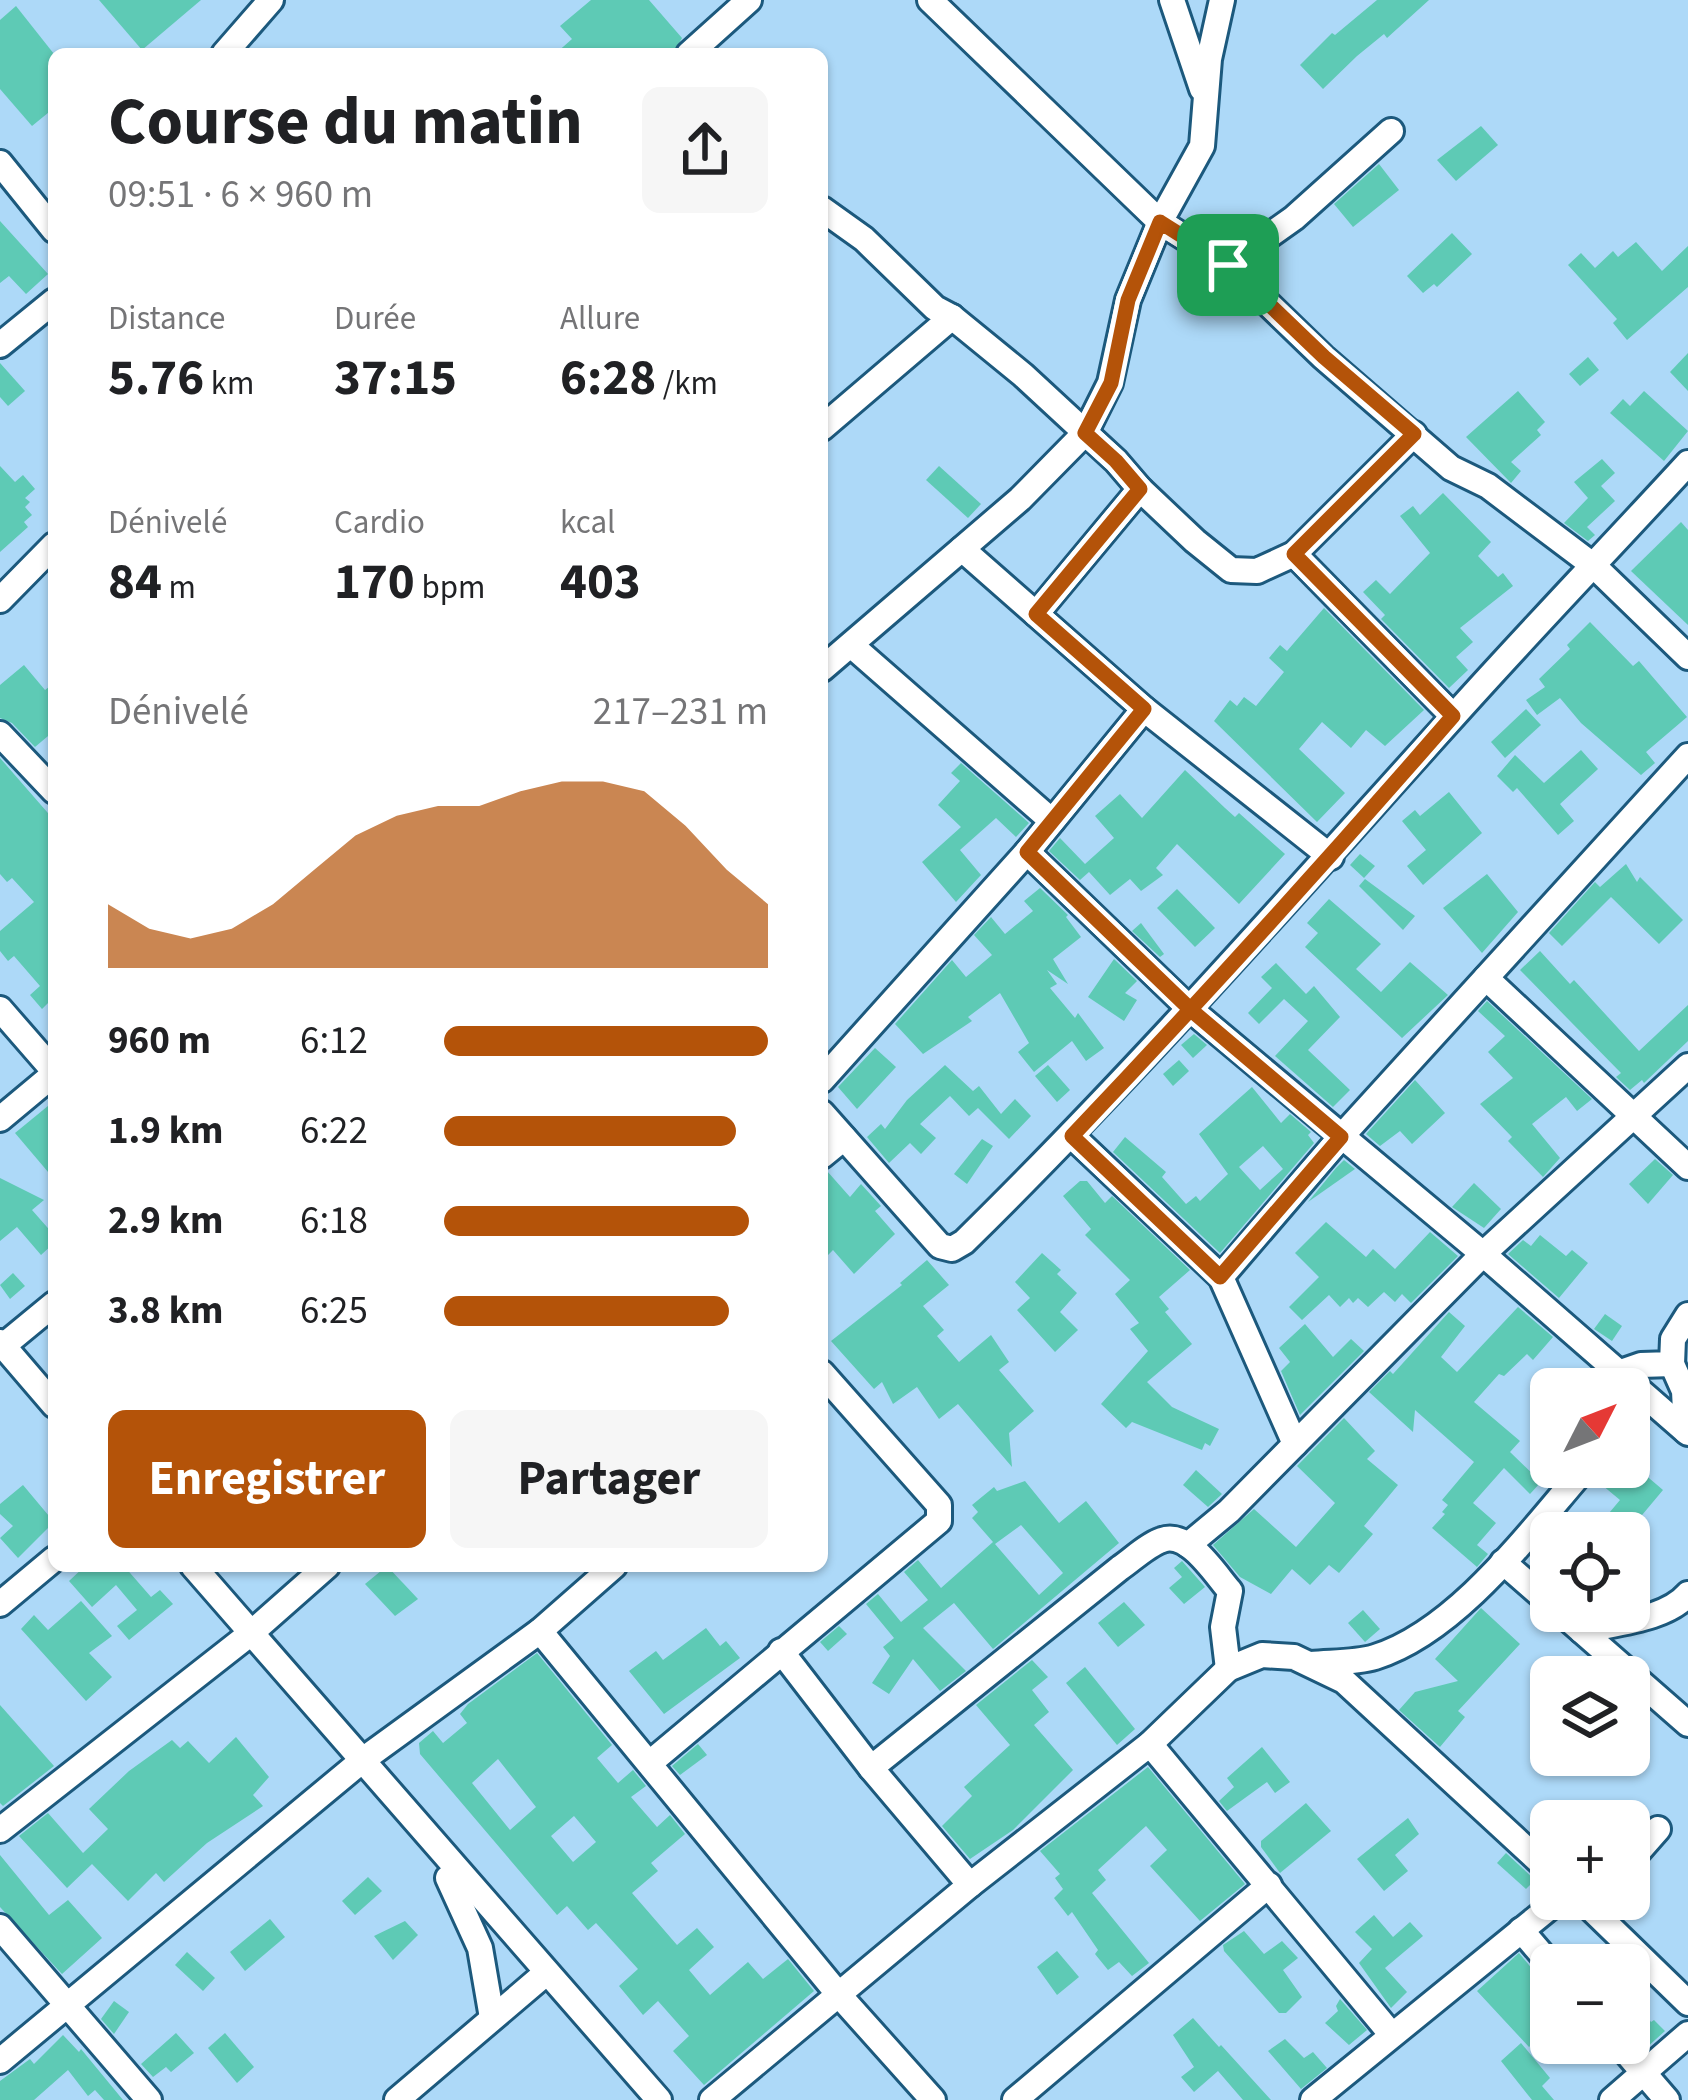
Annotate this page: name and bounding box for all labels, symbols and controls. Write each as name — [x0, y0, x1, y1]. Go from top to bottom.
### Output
text: Course du matin — [108, 75, 583, 169]
button: share — [642, 87, 768, 213]
text: 09:51 · 6 × 960 m — [108, 167, 373, 223]
pin — [1177, 214, 1279, 316]
icon: arrive — [1195, 232, 1261, 298]
text: Distance — [108, 295, 225, 342]
text: Durée — [334, 295, 416, 342]
text: Allure — [560, 295, 640, 342]
text: 5.76 — [108, 342, 204, 414]
text: 37:15 — [334, 342, 457, 414]
text: 6:28 — [560, 342, 656, 414]
text: km — [204, 360, 254, 407]
text: /km — [656, 360, 718, 407]
text: Dénivelé — [108, 499, 227, 546]
text: Cardio — [334, 499, 425, 546]
text: kcal — [560, 499, 616, 546]
text: 84 — [108, 546, 162, 618]
text: 170 — [334, 546, 415, 618]
text: 403 — [560, 546, 641, 618]
text: m — [162, 564, 196, 611]
text: bpm — [415, 564, 485, 611]
text: Dénivelé — [108, 684, 249, 740]
text: 217–231 m — [593, 684, 768, 740]
text: 960 m — [108, 1013, 211, 1069]
text: 6:12 — [300, 1013, 368, 1069]
text: 1.9 km — [108, 1103, 223, 1159]
text: 6:22 — [300, 1103, 368, 1159]
text: 2.9 km — [108, 1193, 223, 1249]
text: 6:18 — [300, 1193, 368, 1249]
text: 3.8 km — [108, 1283, 223, 1339]
text: 6:25 — [300, 1283, 368, 1339]
north arrow — [1530, 1368, 1650, 1488]
map controls — [1530, 1368, 1650, 2064]
button: Enregistrer — [108, 1410, 426, 1548]
button: Partager — [450, 1410, 768, 1548]
button: locate — [1530, 1512, 1650, 1632]
button: layers — [1530, 1656, 1650, 1776]
button: + — [1530, 1800, 1650, 1920]
button: − — [1530, 1944, 1650, 2064]

